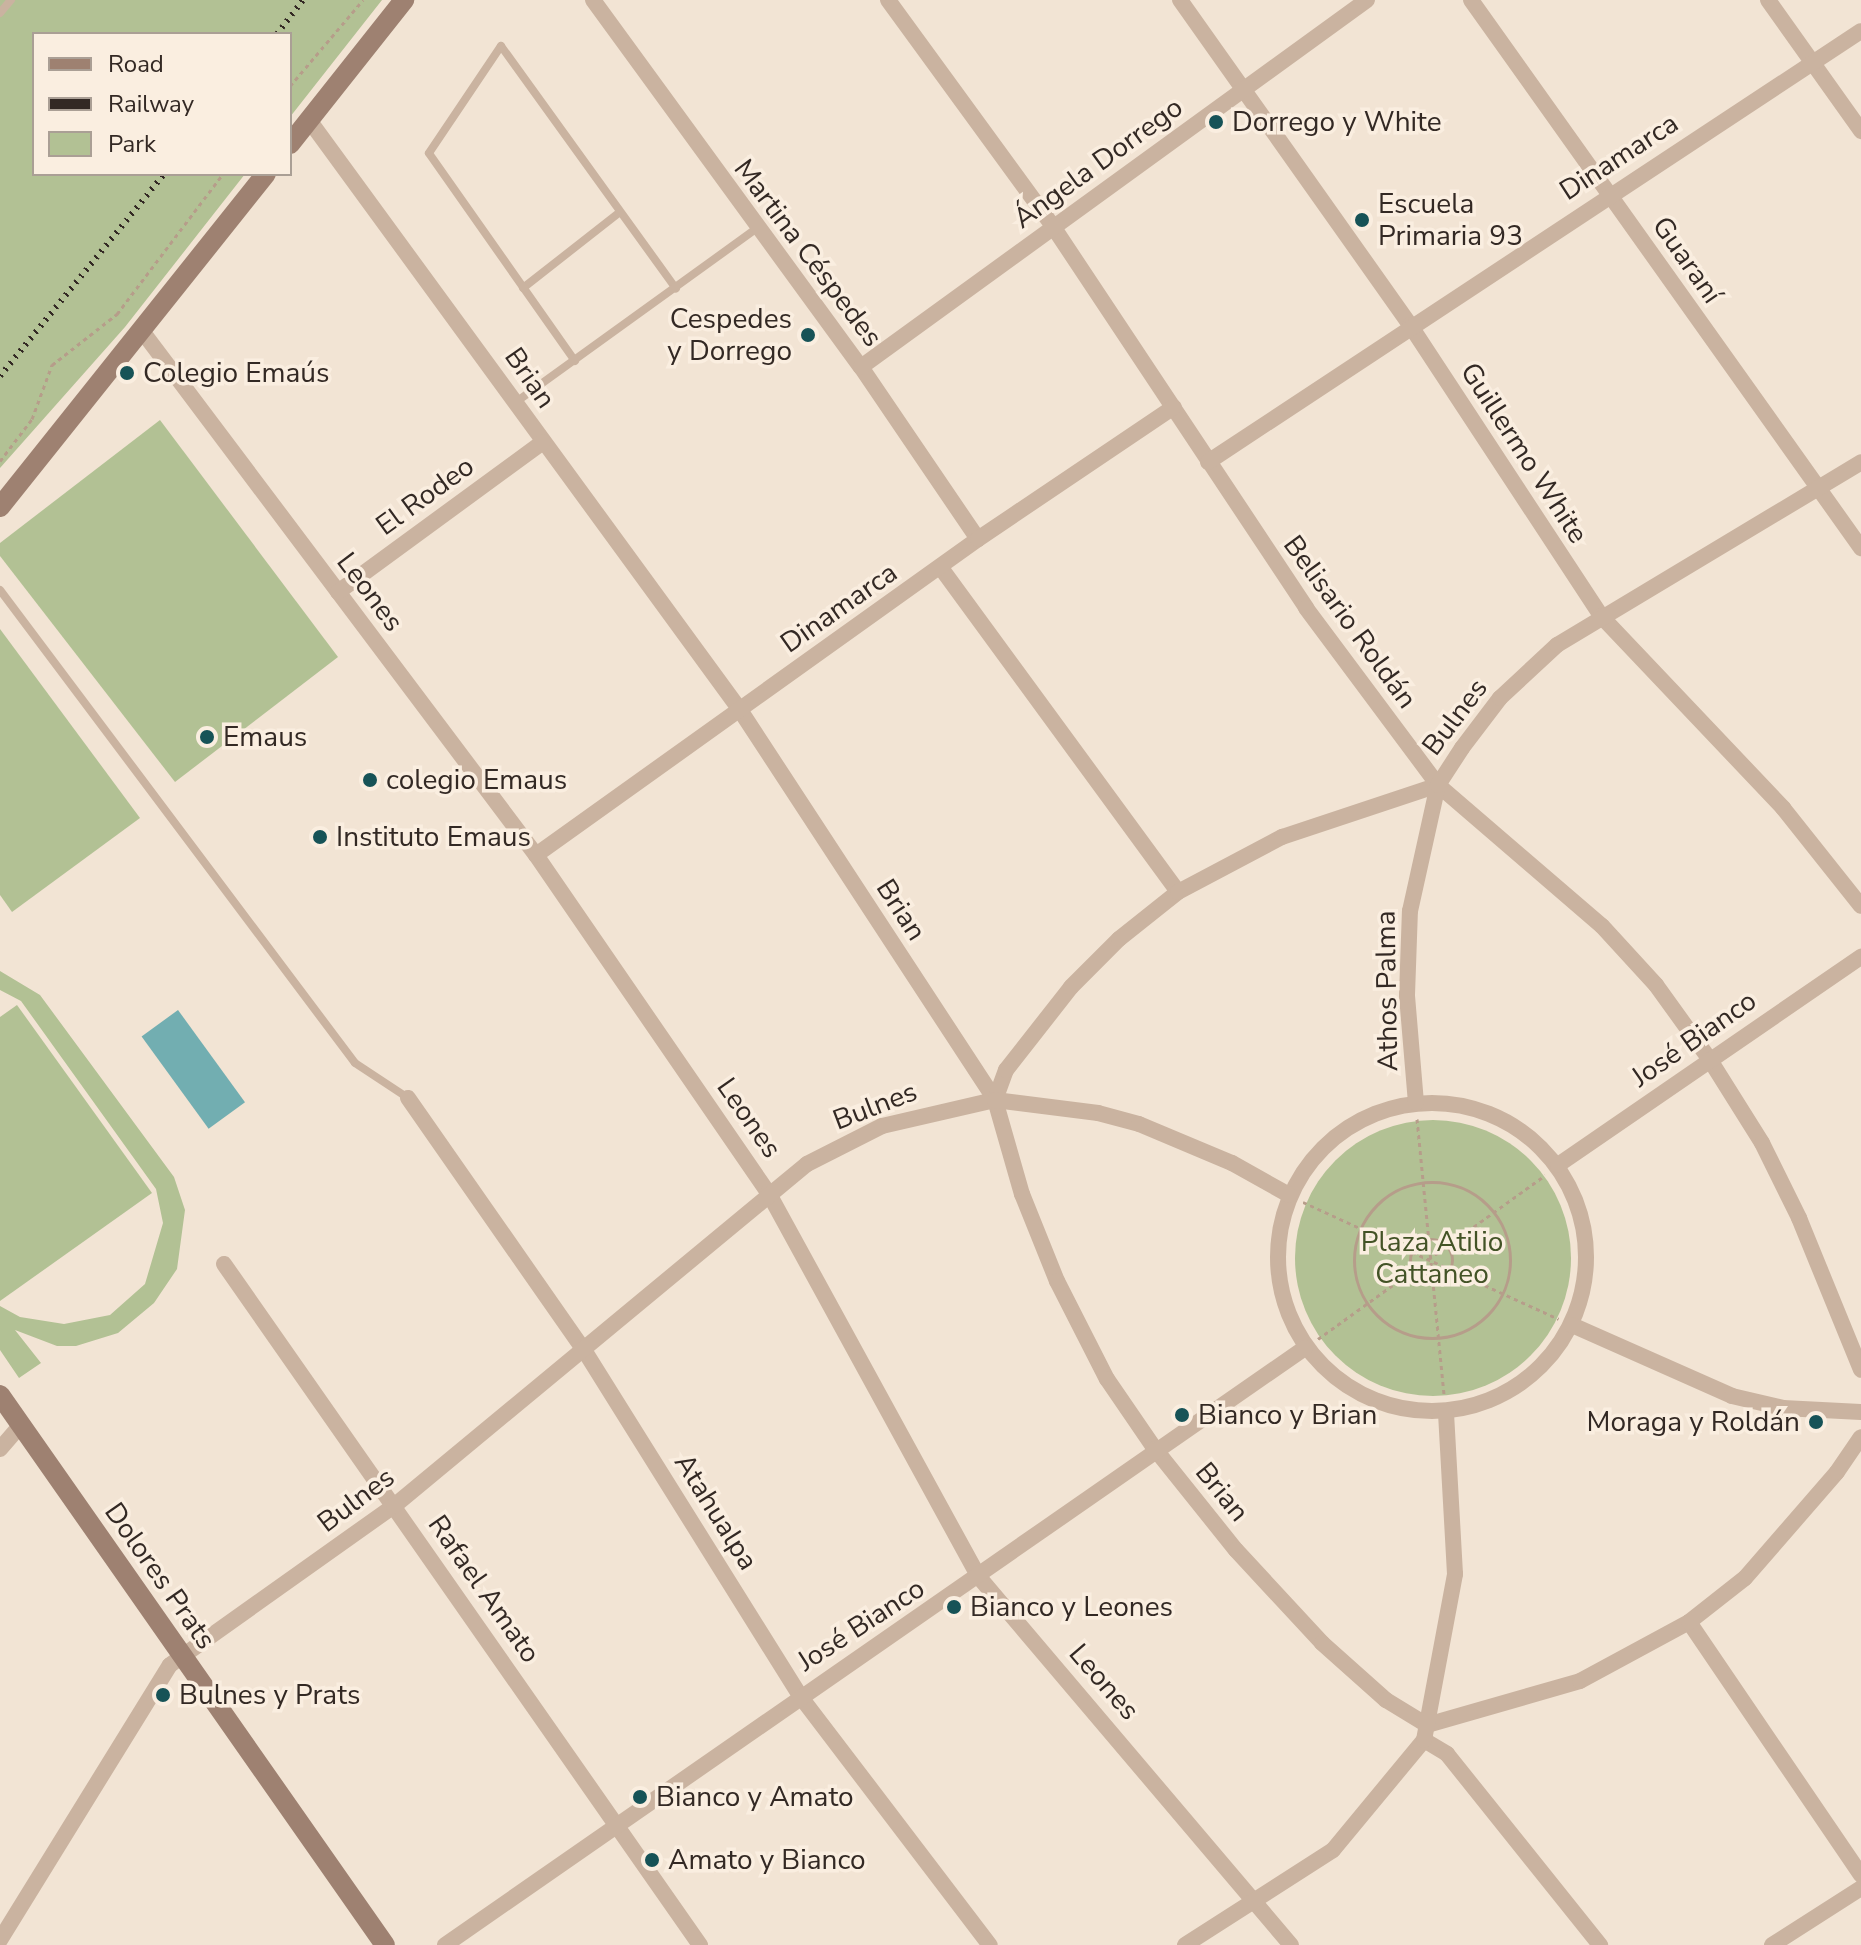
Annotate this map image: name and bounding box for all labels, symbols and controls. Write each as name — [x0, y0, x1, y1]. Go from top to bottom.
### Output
legend — [32, 32, 292, 176]
text: Road — [108, 48, 164, 80]
text: Railway — [108, 88, 194, 120]
street label: Ángela Dorrego — [1007, 90, 1189, 236]
place label: Dorrego y White — [1232, 105, 1442, 139]
street label: Dinamarca — [1554, 106, 1684, 208]
marker: Dorrego y White — [1207, 113, 1225, 131]
text: Park — [108, 128, 156, 160]
street label: Martina Céspedes — [727, 153, 889, 353]
place label: Escuela Primaria 93 — [1378, 187, 1523, 253]
street label: Guaraní — [1645, 210, 1729, 310]
marker: Escuela Primaria 93 — [1353, 211, 1371, 229]
place label: Cespedes y Dorrego — [667, 302, 792, 368]
marker: Cespedes y Dorrego — [799, 326, 817, 344]
street label: Brian — [497, 341, 563, 415]
place label: Colegio Emaús — [143, 356, 329, 390]
street label: Guillermo White — [1453, 356, 1595, 550]
marker: Colegio Emaús — [118, 364, 136, 382]
street label: El Rodeo — [370, 449, 480, 543]
street label: Belisario Roldán — [1276, 529, 1424, 715]
street label: Leones — [330, 546, 410, 638]
street label: Dinamarca — [774, 556, 904, 660]
street label: Bulnes — [1415, 672, 1495, 762]
place label: Emaus — [223, 720, 307, 754]
marker: Emaus — [198, 728, 216, 746]
place label: colegio Emaus — [386, 763, 567, 797]
marker: colegio Emaus — [361, 771, 379, 789]
place label: Instituto Emaus — [336, 820, 531, 854]
marker: Instituto Emaus — [311, 828, 329, 846]
street label: Brian — [869, 873, 933, 947]
street label: Athos Palma — [1369, 910, 1405, 1072]
street label: José Bianco — [1625, 984, 1763, 1094]
street label: Leones — [709, 1072, 789, 1164]
street label: Bulnes — [828, 1075, 922, 1137]
park label: Plaza Atilio Cattaneo — [1361, 1225, 1503, 1291]
place label: Bianco y Brian — [1198, 1398, 1377, 1432]
place label: Moraga y Roldán — [1587, 1405, 1800, 1439]
marker: Bianco y Brian — [1173, 1406, 1191, 1424]
marker: Moraga y Roldán — [1807, 1413, 1825, 1431]
street label: Atahualpa — [667, 1448, 765, 1576]
street label: Brian — [1188, 1456, 1256, 1528]
street label: Bulnes — [311, 1460, 401, 1540]
street label: Dolores Prats — [97, 1496, 223, 1656]
street label: Rafael Amato — [421, 1509, 547, 1669]
street label: José Bianco — [791, 1572, 931, 1678]
place label: Bianco y Leones — [970, 1590, 1173, 1624]
marker: Bianco y Leones — [945, 1598, 963, 1616]
street label: Leones — [1062, 1637, 1146, 1727]
place label: Bulnes y Prats — [179, 1678, 360, 1712]
marker: Bulnes y Prats — [154, 1686, 172, 1704]
place label: Bianco y Amato — [656, 1780, 854, 1814]
marker: Bianco y Amato — [631, 1788, 649, 1806]
place label: Amato y Bianco — [668, 1843, 866, 1877]
marker: Amato y Bianco — [643, 1851, 661, 1869]

